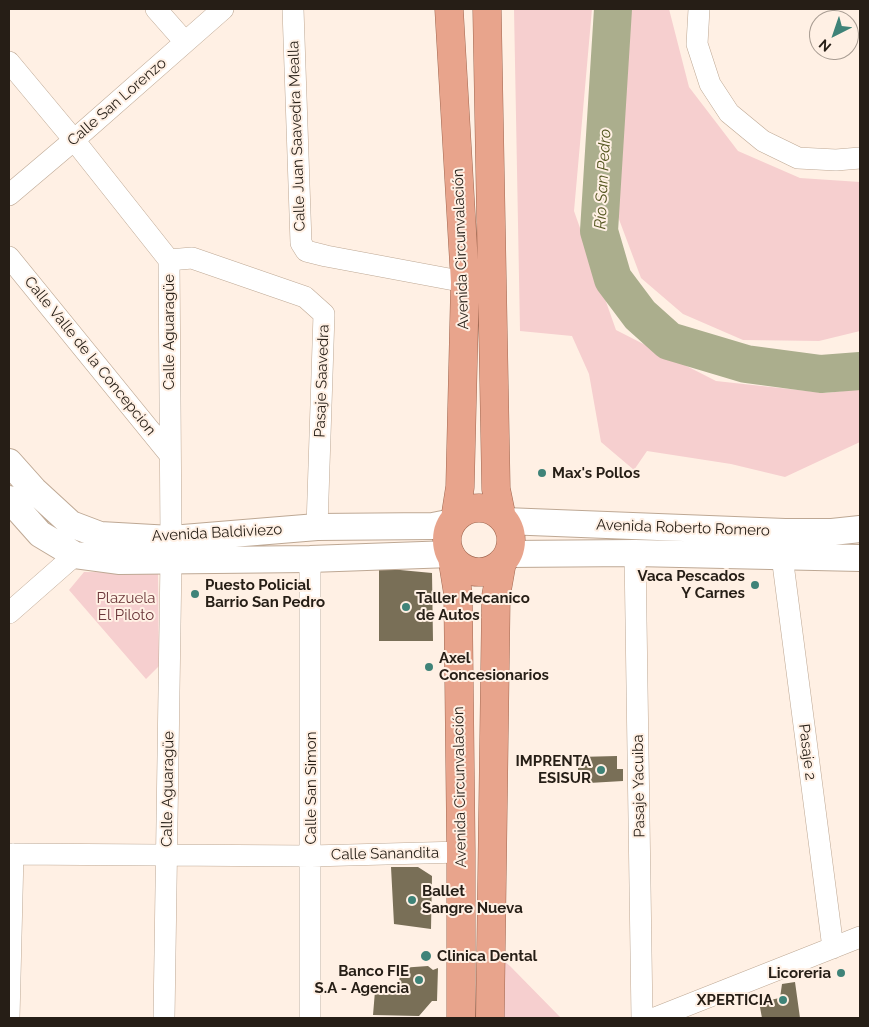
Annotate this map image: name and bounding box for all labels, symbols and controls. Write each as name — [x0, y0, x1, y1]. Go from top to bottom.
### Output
north arrow — [809, 10, 859, 60]
text: N — [816, 36, 834, 55]
street label: Calle Juan Saavedra Mealla — [285, 40, 309, 232]
street label: Calle San Lorenzo — [64, 54, 170, 150]
water label: Río San Pedro — [591, 128, 615, 230]
street label: Avenida Circunvalación — [449, 168, 473, 330]
street label: Calle Valle de la Concepcion — [20, 273, 160, 439]
street label: Calle Aguaragüe — [160, 274, 178, 390]
street label: Pasaje Saavedra — [311, 324, 333, 438]
place label: Max's Pollos — [552, 464, 640, 482]
marker: Max's Pollos — [536, 467, 548, 479]
street label: Avenida Roberto Romero — [596, 516, 770, 540]
street label: Avenida Baldiviezo — [151, 521, 283, 545]
place label: Vaca Pescados Y Carnes — [638, 567, 745, 602]
place label: Puesto Policial Barrio San Pedro — [205, 576, 325, 611]
marker: Vaca Pescados Y Carnes — [749, 579, 761, 591]
marker: Puesto Policial Barrio San Pedro — [189, 588, 201, 600]
park label: Plazuela El Piloto — [97, 589, 155, 624]
place label: Taller Mecanico de Autos — [416, 589, 530, 624]
marker: Taller Mecanico de Autos — [400, 601, 412, 613]
place label: Axel Concesionarios — [439, 649, 549, 684]
marker: Axel Concesionarios — [423, 661, 435, 673]
street label: Avenida Circunvalación — [450, 706, 470, 868]
street label: Pasaje 2 — [795, 723, 819, 781]
street label: Calle Aguaragüe — [158, 731, 178, 847]
street label: Calle San Simon — [302, 732, 320, 844]
street label: Pasaje Yacuiba — [629, 734, 649, 838]
place label: IMPRENTA ESISUR — [516, 752, 591, 787]
marker: IMPRENTA ESISUR — [595, 764, 607, 776]
street label: Calle Sanandita — [331, 844, 439, 864]
place label: Ballet Sangre Nueva — [422, 882, 523, 917]
marker: Ballet Sangre Nueva — [406, 894, 418, 906]
place label: Clinica Dental — [437, 947, 537, 965]
marker: Clinica Dental — [419, 949, 433, 963]
place label: Banco FIE S.A - Agencia — [315, 962, 409, 997]
place label: Licoreria — [768, 964, 831, 982]
marker: Licoreria — [835, 967, 847, 979]
marker: Banco FIE S.A - Agencia — [413, 974, 425, 986]
place label: XPERTICIA — [697, 991, 773, 1009]
marker: XPERTICIA — [777, 994, 789, 1006]

